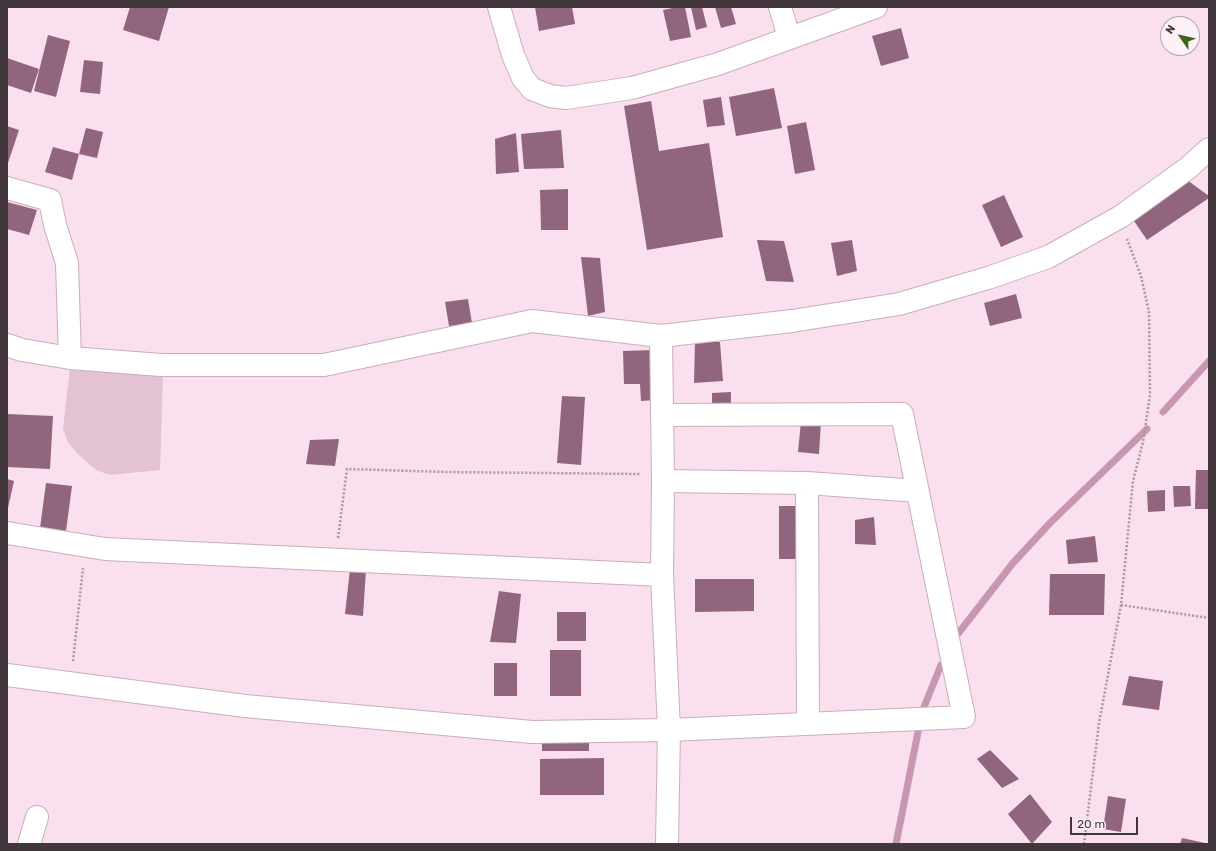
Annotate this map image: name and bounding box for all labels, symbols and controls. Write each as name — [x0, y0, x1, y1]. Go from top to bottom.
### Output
north arrow — [1160, 16, 1200, 56]
text: N — [1163, 23, 1178, 36]
scale bar — [1072, 809, 1140, 835]
text: 20 m — [1077, 817, 1105, 831]

